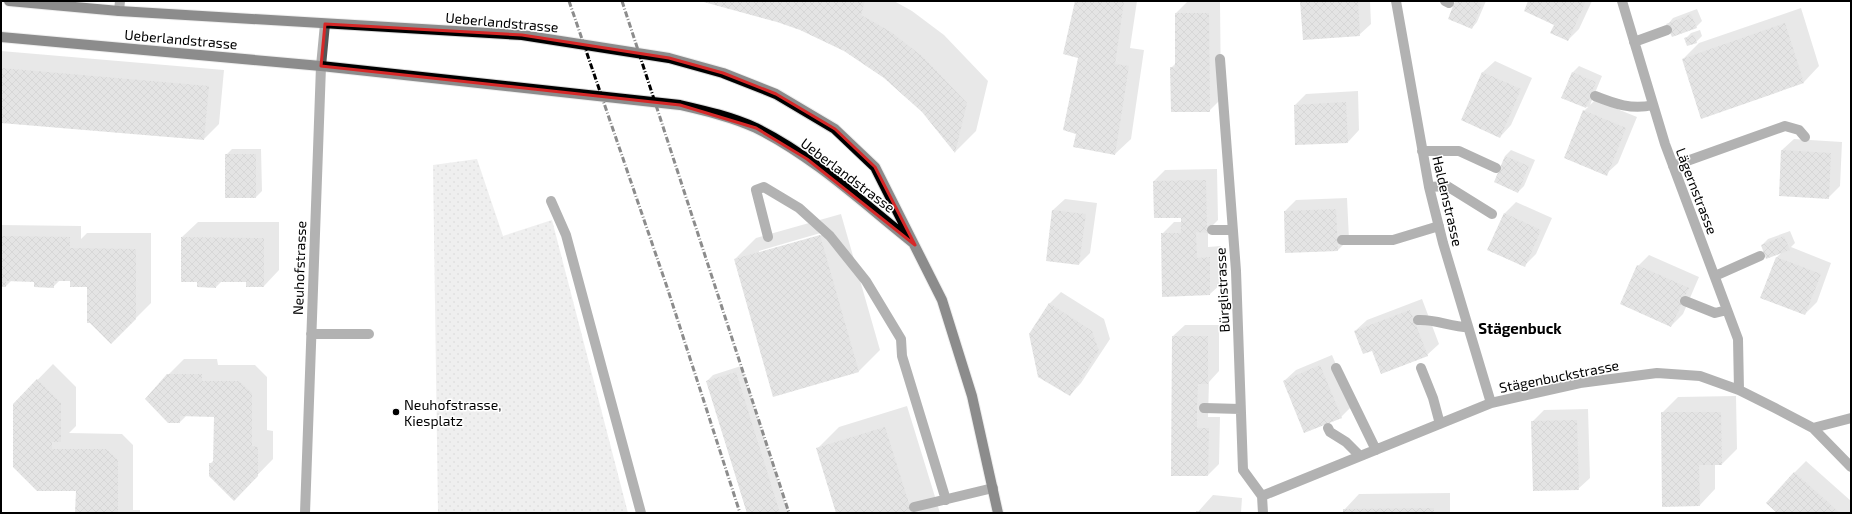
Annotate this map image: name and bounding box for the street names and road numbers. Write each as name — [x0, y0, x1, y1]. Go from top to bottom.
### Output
street label: Ueberlandstrasse — [445, 9, 559, 35]
street label: Ueberlandstrasse — [124, 26, 238, 52]
street label: Ueberlandstrasse — [798, 134, 898, 216]
street label: Lägernstrasse — [1673, 145, 1721, 237]
street label: Haldenstrasse — [1429, 154, 1467, 248]
street label: Neuhofstrasse — [289, 221, 309, 315]
street label: Bürglistrasse — [1211, 247, 1233, 333]
street label: Stägenbuckstrasse — [1498, 356, 1620, 396]

